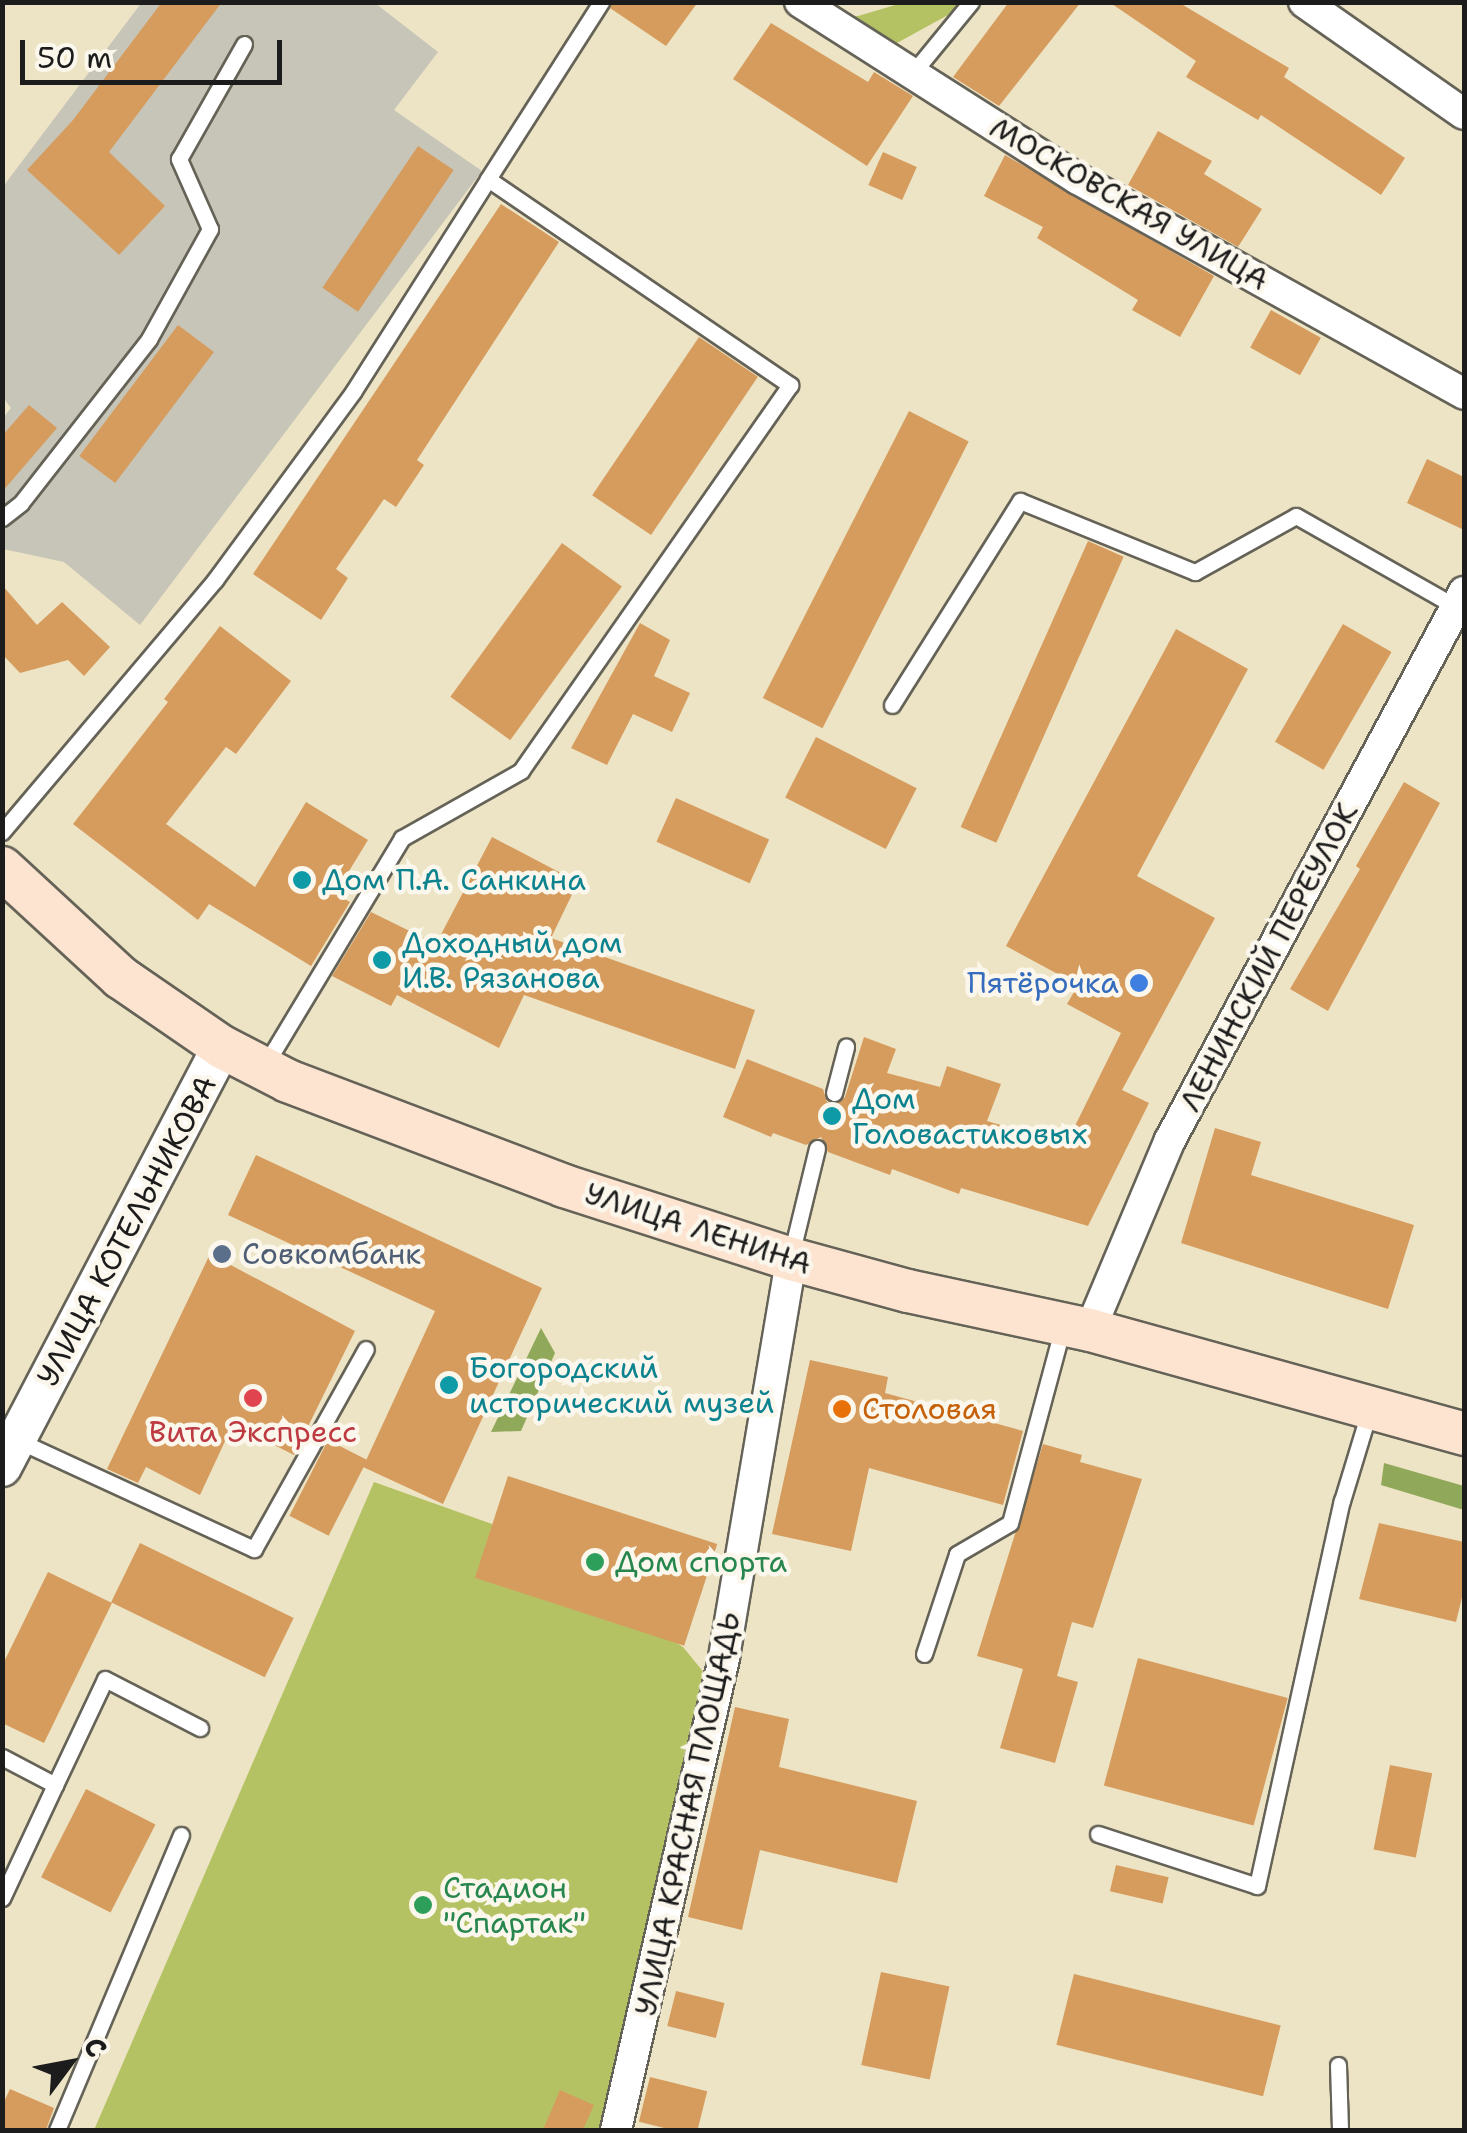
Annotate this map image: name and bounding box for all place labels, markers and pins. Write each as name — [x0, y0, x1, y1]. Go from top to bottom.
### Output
place label: Дом П.А. Санкина — [322, 862, 586, 898]
marker: Дом П.А. Санкина — [291, 869, 313, 891]
place label: Доходный дом И.В. Рязанова — [402, 925, 622, 996]
marker: Доходный дом И.В. Рязанова — [371, 949, 393, 971]
place label: Пятёрочка — [967, 965, 1119, 1001]
marker: Пятёрочка — [1128, 972, 1150, 994]
place label: Дом Головастиковых — [852, 1081, 1087, 1152]
marker: Дом Головастиковых — [821, 1105, 843, 1127]
place label: Совкомбанк — [242, 1236, 421, 1272]
marker: Совкомбанк — [211, 1243, 233, 1265]
place label: Богородский исторический музей — [469, 1350, 774, 1420]
marker: Богородский исторический музей — [438, 1374, 460, 1396]
marker: Вита Экспресс — [242, 1387, 264, 1409]
place label: Столовая — [862, 1391, 997, 1427]
marker: Столовая — [831, 1398, 853, 1420]
place label: Вита Экспресс — [149, 1414, 357, 1450]
place label: Дом спорта — [615, 1544, 787, 1580]
marker: Дом спорта — [584, 1551, 606, 1573]
place label: Стадион "Спартак" — [443, 1870, 586, 1940]
marker: Стадион "Спартак" — [412, 1894, 434, 1916]

